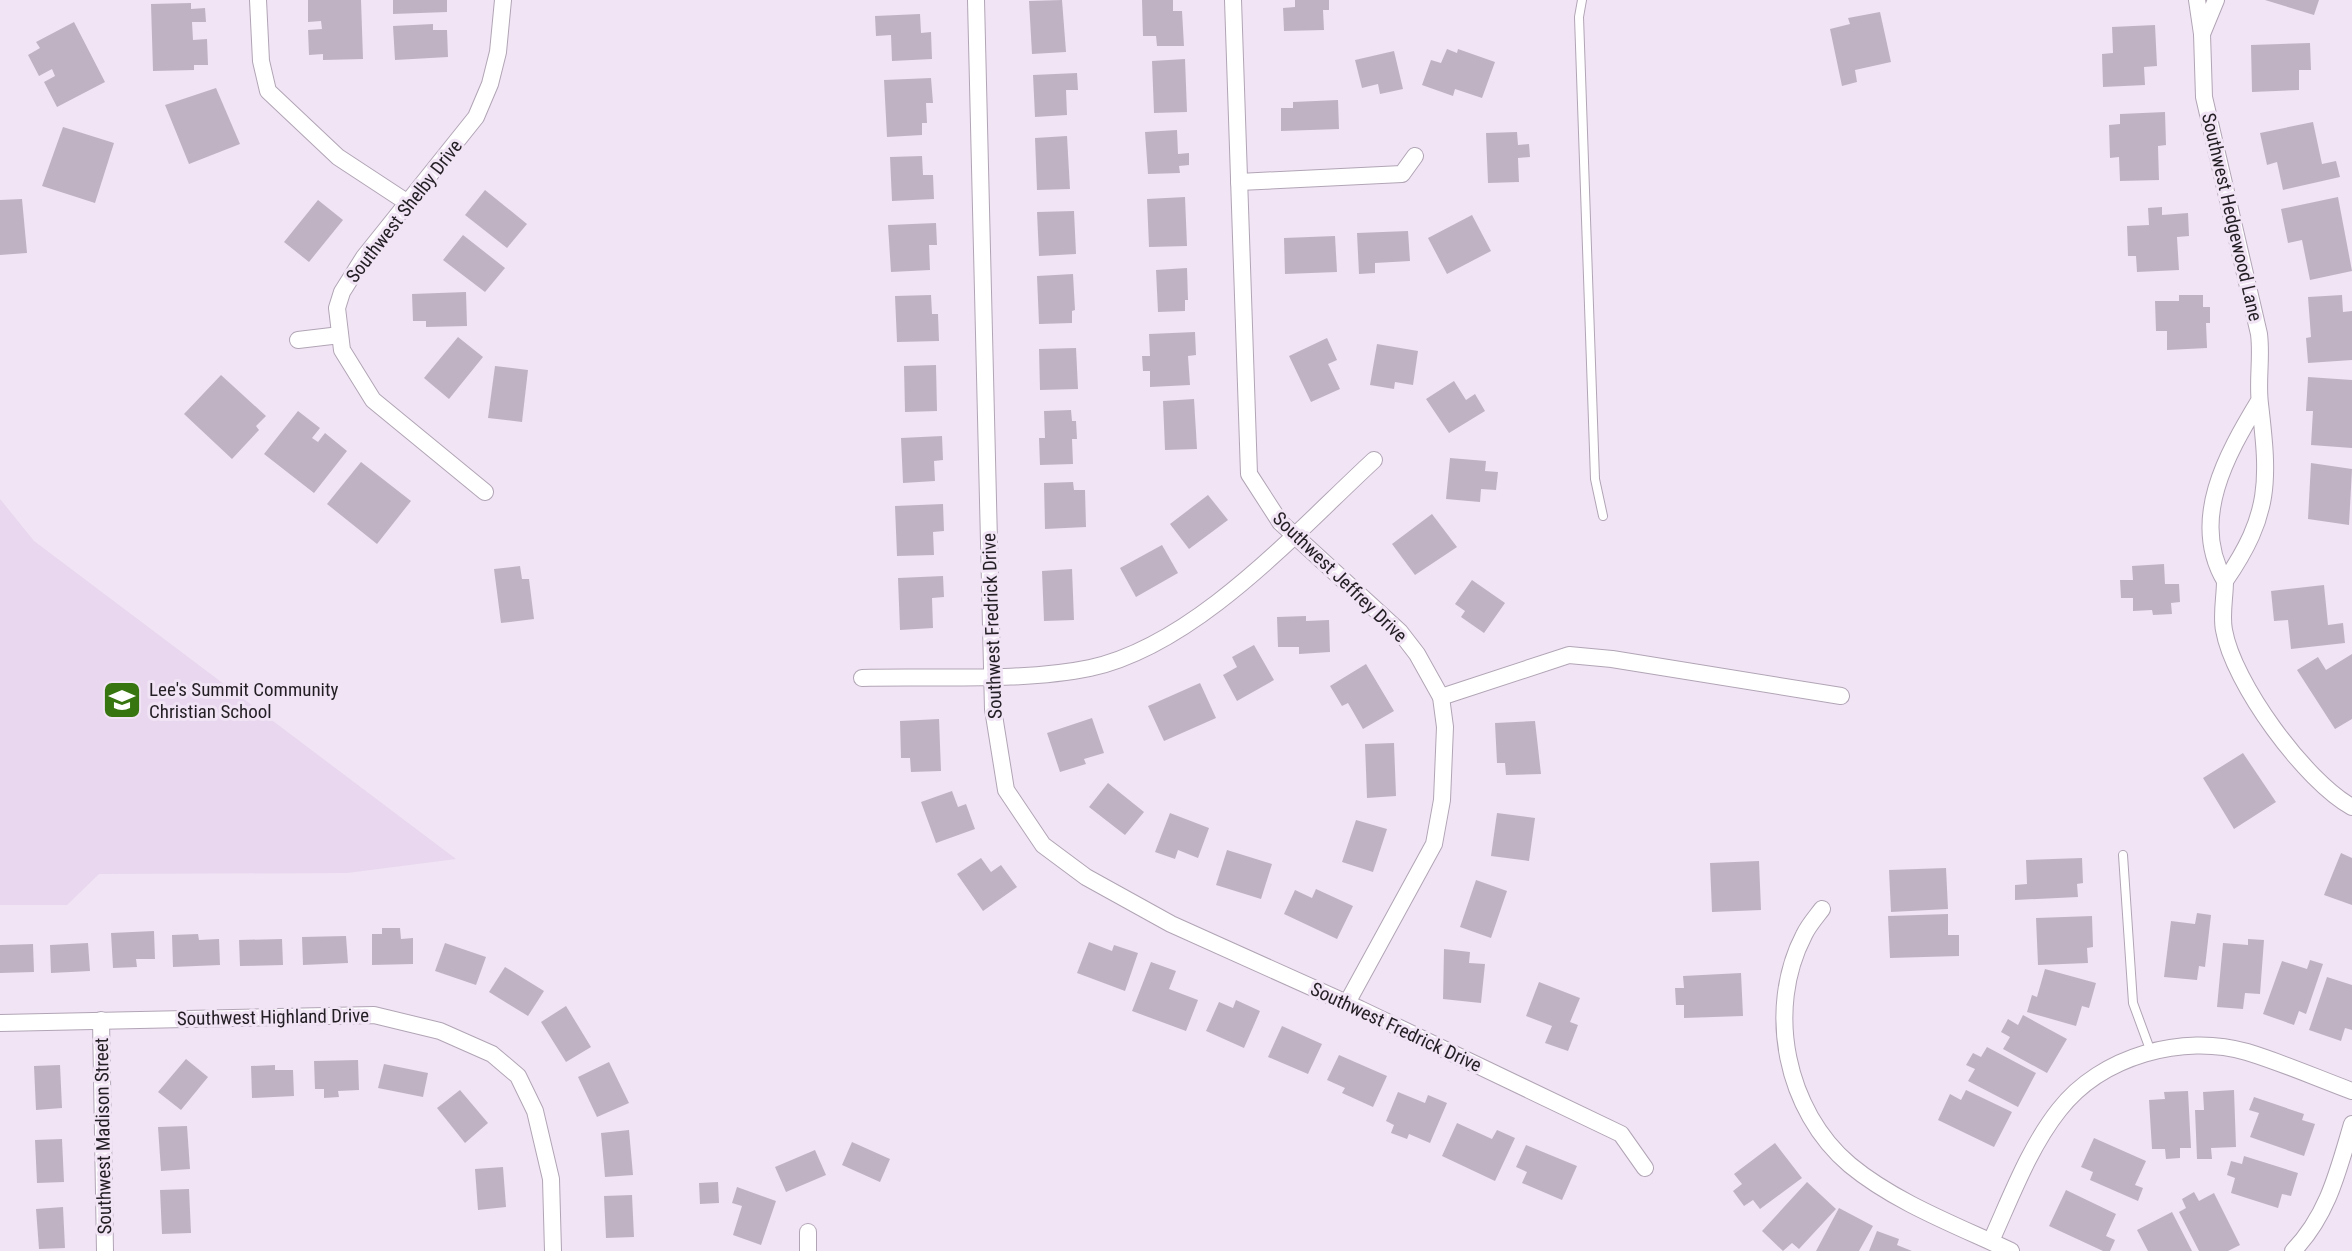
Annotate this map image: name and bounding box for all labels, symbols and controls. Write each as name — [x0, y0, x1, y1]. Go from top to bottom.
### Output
street label: Southwest Hedgewood Lane — [2197, 111, 2267, 324]
street label: Southwest Shelby Drive — [341, 135, 467, 287]
street label: Southwest Jeffrey Drive — [1268, 507, 1412, 647]
street label: Southwest Fredrick Drive — [977, 533, 1007, 719]
place label: Lee's Summit Community Christian School — [149, 678, 339, 723]
school or university icon: Lee's Summit Community Christian School — [101, 679, 143, 721]
street label: Southwest Fredrick Drive — [1307, 977, 1485, 1077]
street label: Southwest Highland Drive — [177, 1004, 369, 1030]
street label: Southwest Madison Street — [90, 1037, 116, 1235]

